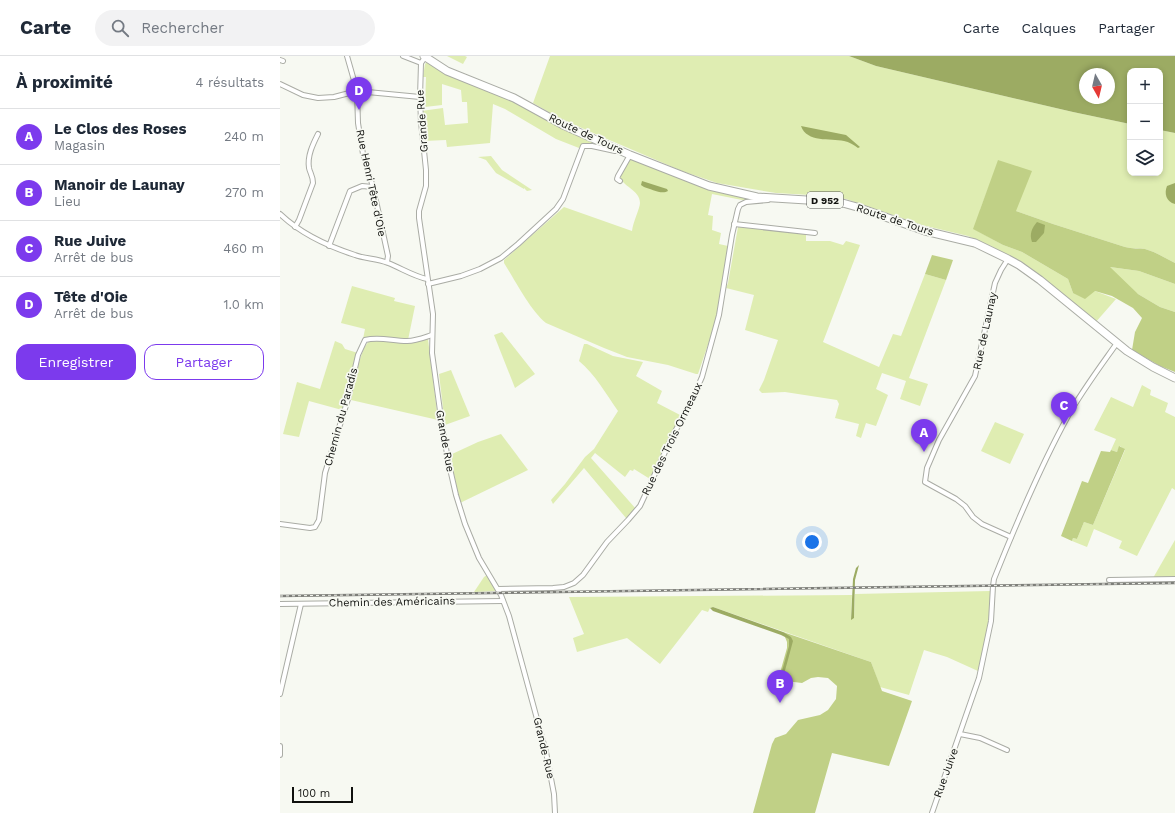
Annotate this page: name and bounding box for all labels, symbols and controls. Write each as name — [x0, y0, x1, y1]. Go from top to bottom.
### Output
search box — [95, 10, 375, 46]
text: Carte — [20, 16, 71, 39]
icon: search — [109, 17, 131, 39]
text: Rechercher — [141, 19, 224, 37]
text: Carte — [963, 20, 1000, 36]
text: Calques — [1022, 20, 1076, 36]
text: Partager — [1098, 20, 1155, 36]
north arrow — [1079, 68, 1115, 104]
map controls — [1127, 68, 1163, 176]
button: + — [1127, 68, 1163, 104]
text: À proximité — [16, 72, 113, 92]
text: 4 résultats — [196, 75, 264, 90]
pin: D — [346, 77, 372, 110]
street label: Grande Rue — [413, 89, 431, 153]
button: − — [1127, 104, 1163, 140]
street label: Route de Tours — [547, 111, 626, 157]
text: Le Clos des Roses — [54, 120, 187, 138]
street label: Rue Henri Tête d'Oie — [353, 128, 389, 238]
text: A — [25, 129, 33, 144]
text: 240 m — [224, 129, 264, 144]
text: Magasin — [54, 138, 105, 153]
button: layers — [1127, 140, 1163, 176]
text: Manoir de Launay — [54, 176, 185, 194]
text: B — [25, 185, 33, 200]
text: 270 m — [225, 185, 264, 200]
road number: D 952 — [807, 192, 843, 208]
text: Lieu — [54, 194, 81, 209]
street label: Route de Tours — [855, 201, 936, 239]
text: Rue Juive — [54, 232, 126, 250]
text: C — [25, 241, 33, 256]
text: 460 m — [223, 241, 264, 256]
text: Arrêt de bus — [54, 250, 133, 265]
text: Tête d'Oie — [54, 288, 128, 306]
street label: Rue de Launay — [970, 291, 1000, 371]
text: D — [24, 297, 34, 312]
text: 1.0 km — [224, 297, 264, 312]
text: Arrêt de bus — [54, 306, 133, 321]
button: Enregistrer — [16, 344, 136, 380]
button: Partager — [144, 344, 264, 380]
street label: Chemin du Paradis — [322, 366, 360, 468]
street label: Rue des Trois Ormeaux — [639, 380, 705, 498]
pin: C — [1051, 392, 1077, 425]
street label: Grande Rue — [433, 409, 457, 473]
pin: A — [911, 419, 937, 452]
your location — [802, 532, 822, 552]
street label: Chemin des Américains — [329, 594, 456, 610]
pin: B — [767, 670, 793, 703]
street label: Grande Rue — [531, 716, 557, 780]
street label: Rue Juive — [931, 746, 961, 800]
scale bar — [292, 785, 353, 804]
text: 100 m — [298, 787, 330, 800]

